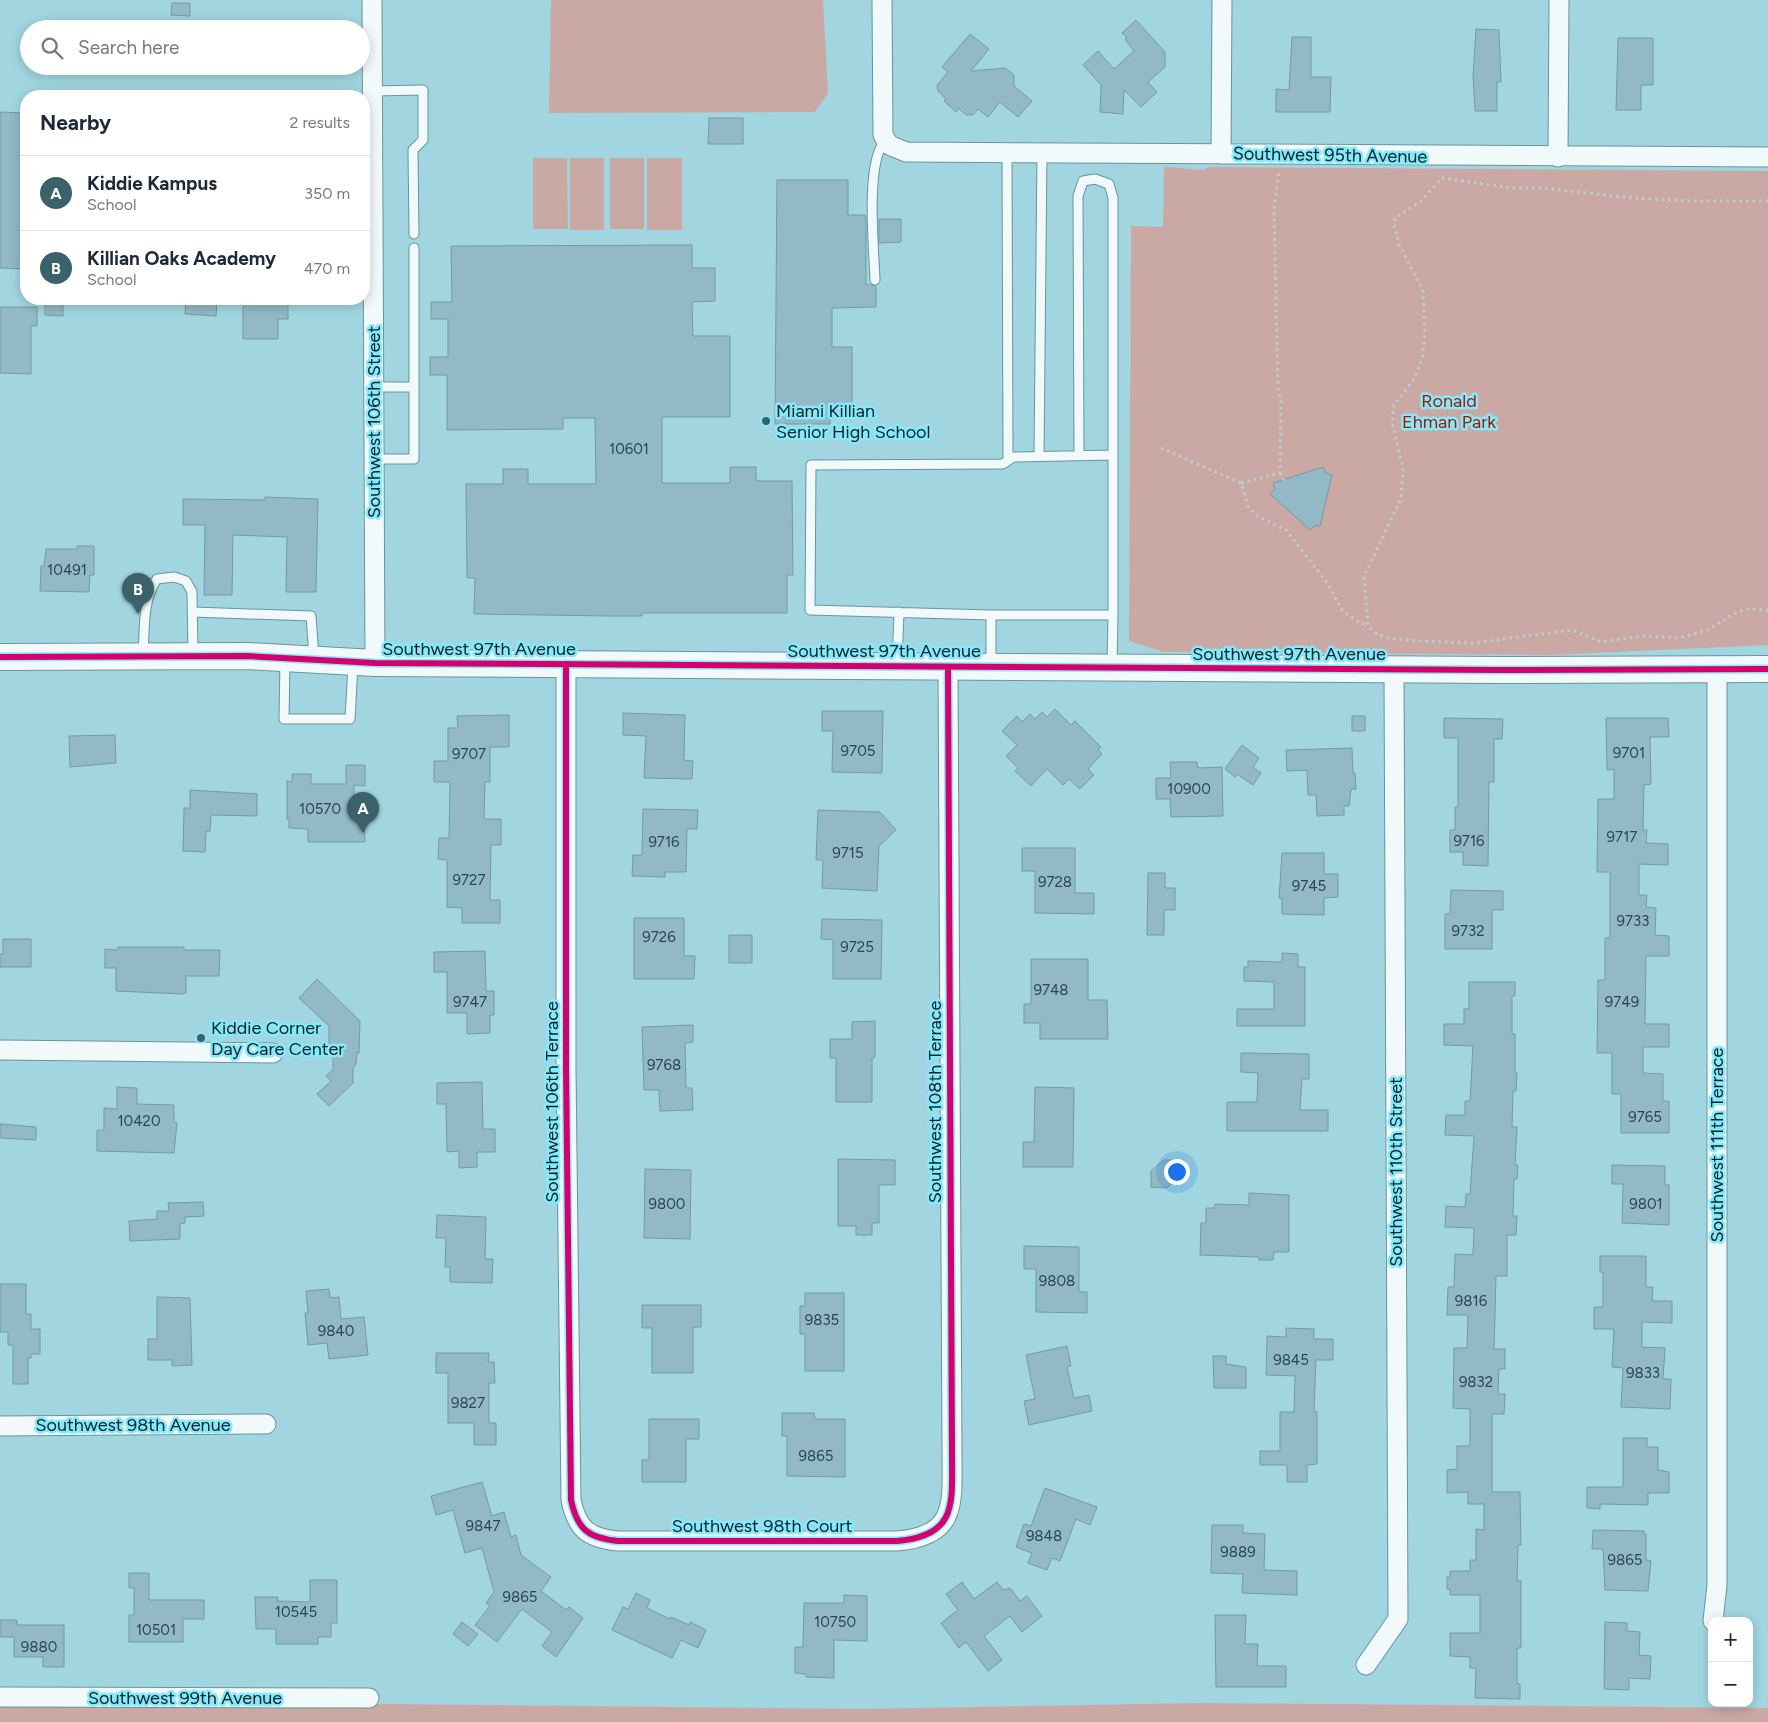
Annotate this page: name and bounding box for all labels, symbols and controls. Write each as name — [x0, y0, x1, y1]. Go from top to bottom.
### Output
search box — [20, 20, 370, 75]
icon: search — [38, 34, 66, 62]
text: Search here — [78, 36, 180, 59]
text: Nearby — [40, 110, 111, 135]
text: 2 results — [290, 113, 350, 132]
street label: Southwest 95th Avenue — [1233, 142, 1428, 168]
text: Kiddie Kampus — [87, 172, 217, 195]
text: A — [50, 184, 62, 203]
text: 350 m — [304, 184, 350, 203]
text: School — [87, 195, 137, 214]
text: Killian Oaks Academy — [87, 247, 276, 270]
text: B — [51, 259, 61, 278]
text: 470 m — [304, 259, 350, 278]
text: School — [87, 270, 137, 289]
street label: Southwest 106th Street — [363, 326, 385, 518]
park label: Ronald Ehman Park — [1402, 390, 1496, 433]
place label: Miami Killian Senior High School — [776, 400, 931, 443]
marker: Miami Killian Senior High School — [760, 415, 772, 427]
house number: 10601 — [609, 440, 649, 458]
house number: 10491 — [47, 561, 87, 579]
pin: B — [122, 573, 154, 614]
street label: Southwest 97th Avenue — [382, 638, 576, 660]
street label: Southwest 97th Avenue — [787, 640, 981, 662]
street label: Southwest 97th Avenue — [1192, 643, 1386, 665]
house number: 9705 — [841, 742, 875, 760]
house number: 9701 — [1613, 744, 1645, 762]
house number: 9707 — [452, 745, 486, 763]
house number: 10900 — [1167, 780, 1211, 798]
pin: A — [347, 792, 379, 833]
house number: 10570 — [299, 800, 341, 818]
house number: 9717 — [1607, 828, 1637, 846]
house number: 9716 — [1453, 832, 1485, 850]
house number: 9716 — [648, 833, 680, 851]
house number: 9715 — [832, 844, 864, 862]
house number: 9727 — [453, 871, 486, 889]
house number: 9728 — [1038, 873, 1072, 891]
house number: 9745 — [1292, 877, 1326, 895]
house number: 9733 — [1617, 912, 1649, 930]
house number: 9732 — [1451, 922, 1485, 940]
house number: 9726 — [642, 928, 676, 946]
house number: 9725 — [840, 938, 874, 956]
house number: 9748 — [1033, 981, 1069, 999]
house number: 9747 — [453, 993, 487, 1011]
house number: 9749 — [1605, 993, 1639, 1011]
street label: Southwest 106th Terrace — [541, 1001, 563, 1203]
street label: Southwest 108th Terrace — [924, 1001, 946, 1203]
place label: Kiddie Corner Day Care Center — [211, 1017, 344, 1060]
marker: Kiddie Corner Day Care Center — [195, 1032, 207, 1044]
street label: Southwest 111th Terrace — [1706, 1047, 1728, 1242]
house number: 9768 — [647, 1056, 681, 1074]
street label: Southwest 110th Street — [1385, 1077, 1407, 1267]
house number: 9765 — [1628, 1108, 1662, 1126]
house number: 10420 — [117, 1112, 161, 1130]
your location — [1164, 1159, 1190, 1185]
house number: 9800 — [649, 1195, 685, 1213]
house number: 9801 — [1629, 1195, 1663, 1213]
house number: 9808 — [1039, 1272, 1075, 1290]
house number: 9816 — [1455, 1292, 1488, 1310]
house number: 9835 — [805, 1311, 839, 1329]
house number: 9840 — [318, 1322, 354, 1340]
house number: 9845 — [1273, 1351, 1309, 1369]
house number: 9833 — [1626, 1364, 1660, 1382]
house number: 9832 — [1459, 1373, 1493, 1391]
house number: 9827 — [451, 1394, 485, 1412]
street label: Southwest 98th Avenue — [35, 1414, 231, 1436]
house number: 9865 — [799, 1447, 833, 1465]
street label: Southwest 98th Court — [672, 1515, 852, 1537]
house number: 9847 — [465, 1517, 501, 1535]
house number: 9848 — [1026, 1527, 1062, 1545]
house number: 9889 — [1220, 1543, 1256, 1561]
house number: 9865 — [1608, 1551, 1642, 1569]
house number: 9865 — [503, 1588, 537, 1606]
house number: 10545 — [275, 1603, 317, 1621]
house number: 10750 — [814, 1613, 856, 1631]
map controls — [1708, 1617, 1753, 1707]
button: + — [1708, 1617, 1753, 1662]
house number: 10501 — [136, 1621, 176, 1639]
house number: 9880 — [21, 1638, 57, 1656]
button: − — [1708, 1662, 1753, 1707]
street label: Southwest 99th Avenue — [88, 1687, 282, 1709]

